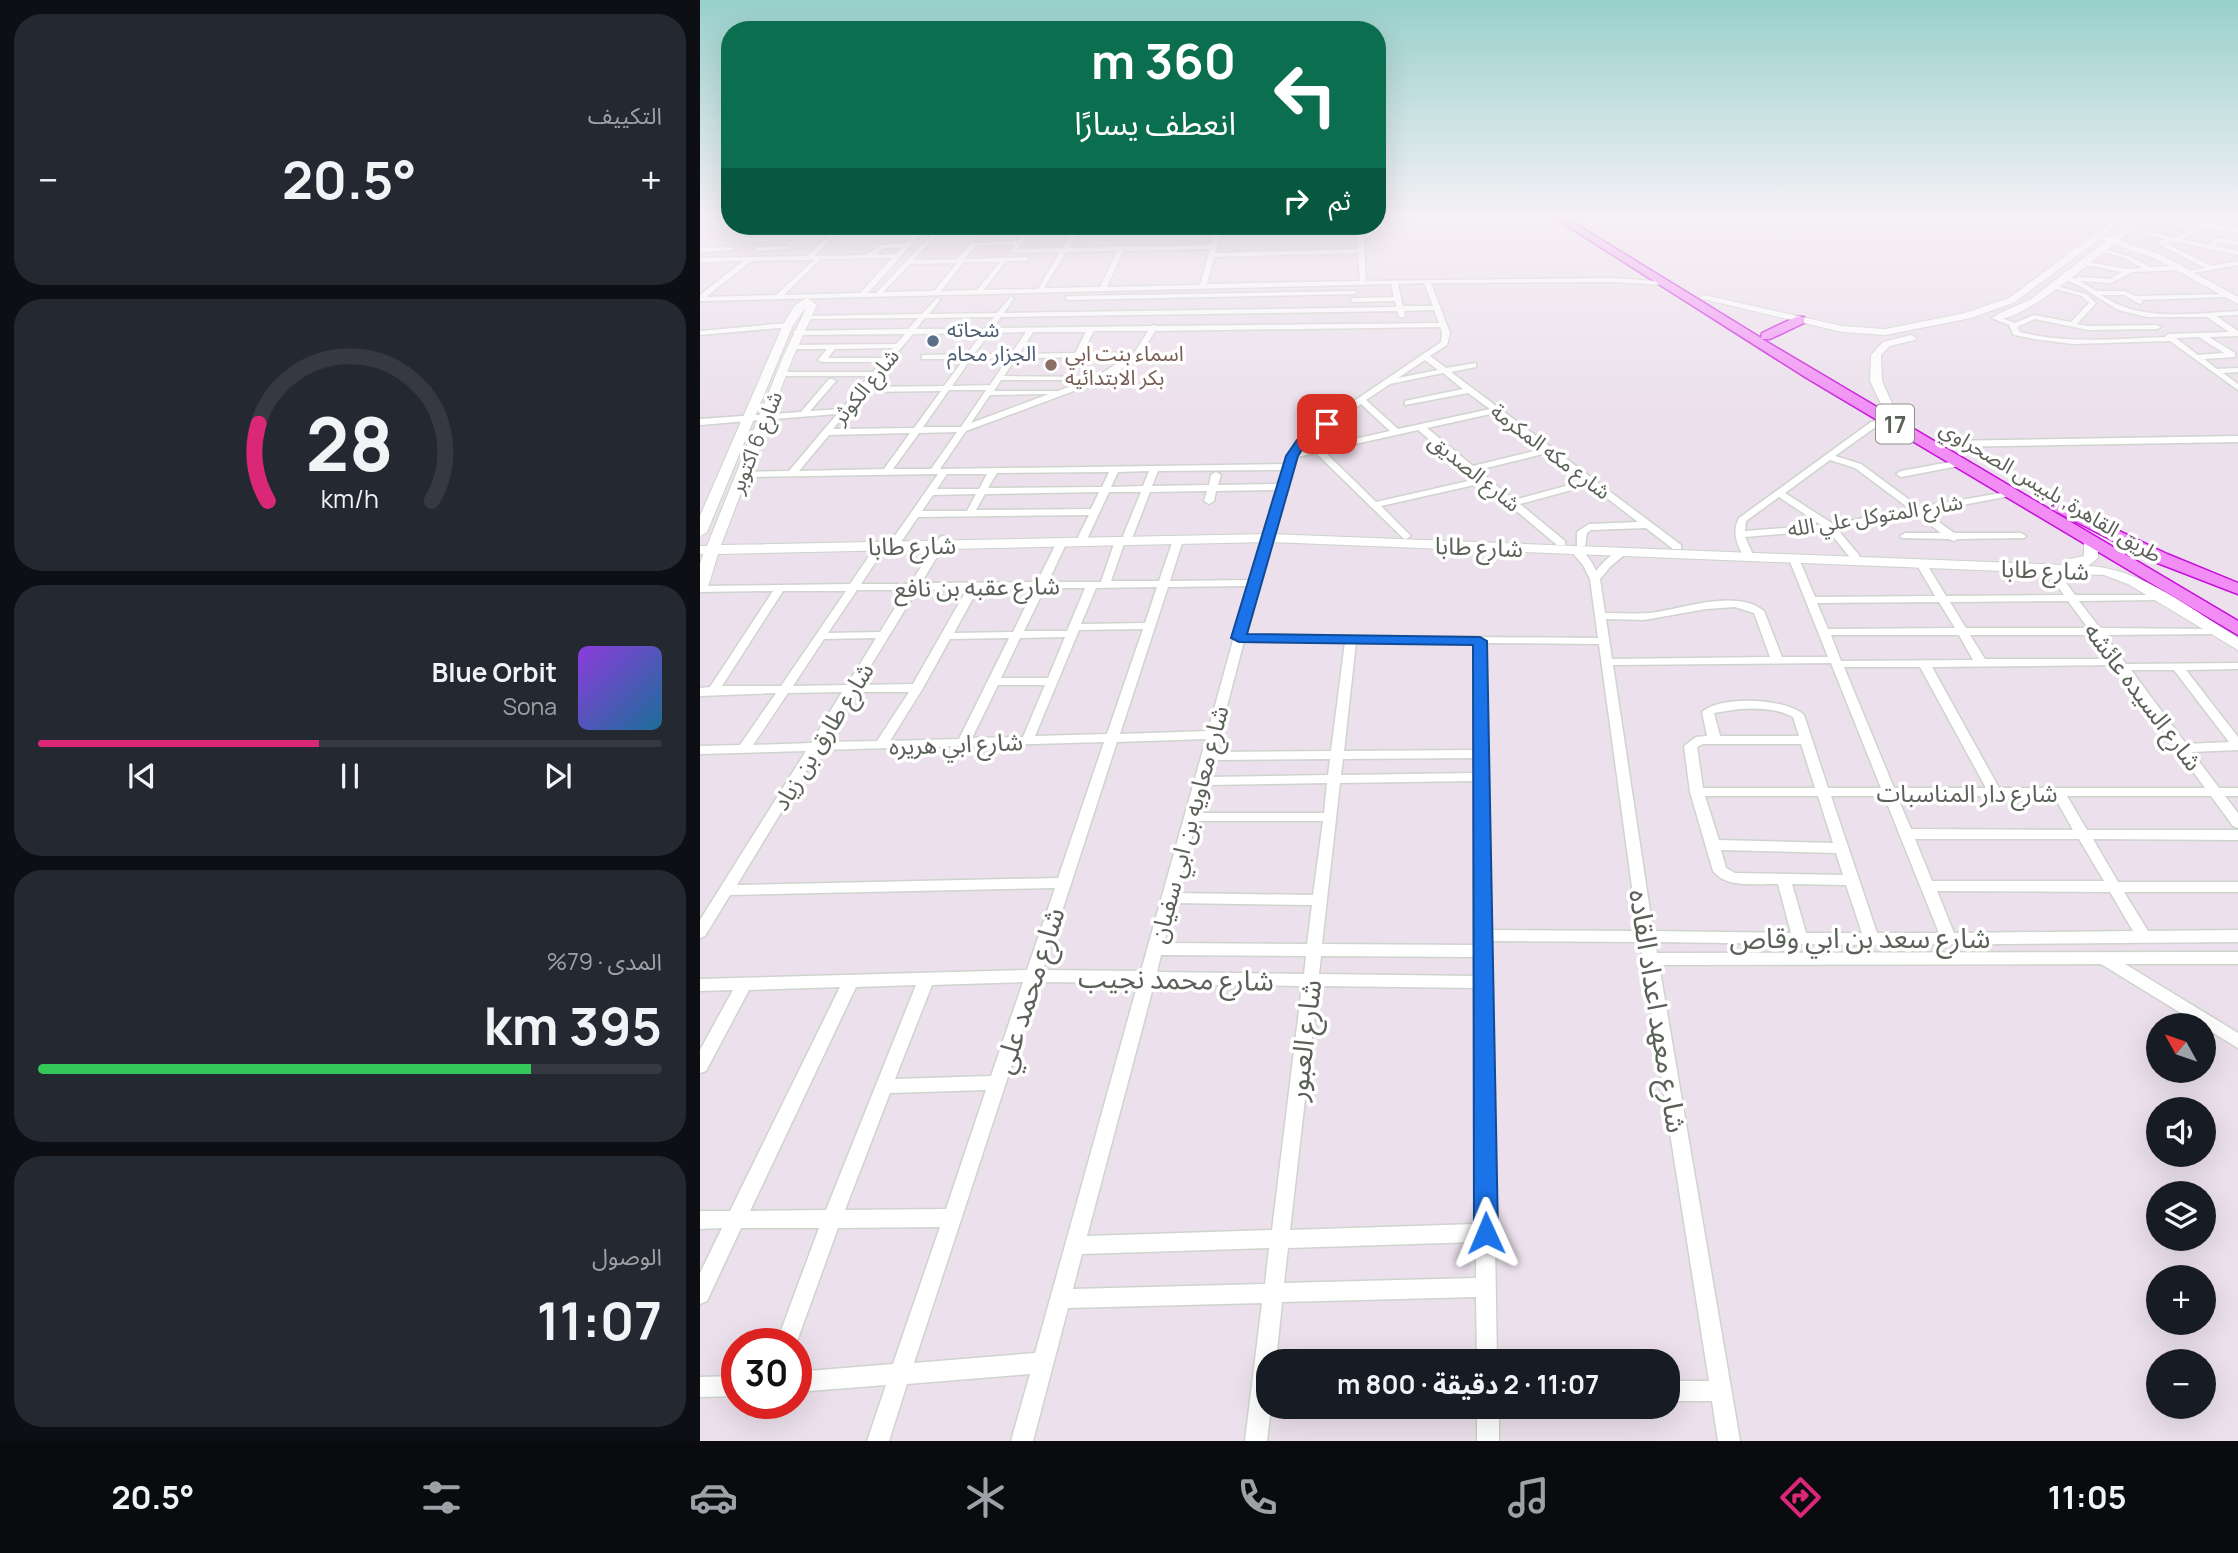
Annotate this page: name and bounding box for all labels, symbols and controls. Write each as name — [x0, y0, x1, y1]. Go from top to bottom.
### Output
text: 360 m — [1091, 27, 1236, 94]
icon: left — [1260, 49, 1351, 140]
text: التكييف — [588, 99, 662, 131]
text: انعطف يسارًا — [1074, 101, 1236, 145]
text: 20.5° — [282, 144, 417, 215]
text: − — [38, 153, 59, 205]
text: + — [640, 153, 662, 205]
icon: right — [1277, 182, 1315, 220]
text: ثم — [1329, 182, 1351, 218]
place label: شحاته الجزار محام — [947, 315, 1036, 370]
marker: شحاته الجزار محام — [925, 333, 941, 349]
place label: اسماء بنت ابي بكر الابتدائيه — [1065, 339, 1184, 391]
street label: شارع الكوثر — [824, 342, 906, 432]
marker: اسماء بنت ابي بكر الابتدائيه — [1043, 357, 1059, 373]
street label: شارع 6 اكتوبر — [721, 387, 790, 499]
text: 28 — [306, 394, 394, 494]
pin — [1297, 394, 1357, 454]
street label: شارع مكه المكرمة — [1484, 397, 1617, 507]
road number: 17 — [1876, 404, 1914, 444]
icon: arrive — [1308, 405, 1346, 443]
street label: طريق القاهرة, بلبيس الصحراوي — [1934, 414, 2167, 571]
street label: شارع الصديق — [1422, 427, 1527, 519]
text: km/h — [321, 481, 379, 516]
street label: شارع المتوكل علي الله — [1785, 487, 1965, 546]
street label: شارع طابا — [868, 528, 956, 564]
street label: شارع طابا — [1434, 528, 1524, 566]
street label: شارع طابا — [2000, 551, 2090, 589]
street label: شارع عقبه بن نافع — [894, 568, 1060, 606]
street label: شارع السيده عائشه — [2076, 615, 2211, 778]
text: Blue Orbit — [432, 654, 557, 690]
street label: شارع طارق بن زياد — [763, 656, 882, 817]
text: Sona — [503, 690, 557, 722]
street label: شارع معاويه بن ابي سفيان — [1140, 702, 1239, 947]
street label: شارع ابي هريره — [888, 724, 1024, 765]
icon: previous — [123, 757, 161, 795]
icon: pause — [331, 757, 369, 795]
icon: next — [539, 757, 577, 795]
street label: شارع دار المناسبات — [1876, 776, 2058, 811]
street label: شارع معهد اعداد القاده — [1618, 887, 1697, 1136]
street label: شارع محمد علي — [983, 902, 1076, 1079]
street label: شارع سعد بن ابي وقاص — [1730, 918, 1990, 959]
text: المدى · 79% — [547, 945, 662, 977]
street label: شارع محمد نجيب — [1078, 957, 1274, 1002]
street label: شارع العبور — [1277, 977, 1332, 1104]
text: 395 km — [484, 990, 662, 1061]
north arrow — [2146, 1013, 2216, 1083]
map controls — [2146, 1013, 2216, 1419]
button: sound — [2146, 1097, 2216, 1167]
button: layers — [2146, 1181, 2216, 1251]
position arrow — [1449, 1196, 1523, 1270]
text: الوصول — [592, 1240, 662, 1272]
button: + — [2146, 1265, 2216, 1335]
text: 11:07 — [537, 1285, 662, 1356]
speed limit sign: 30 — [721, 1328, 812, 1419]
button: − — [2146, 1349, 2216, 1419]
text: 11:07 · 2 دقيقة · 800 m — [1337, 1366, 1599, 1402]
icon: filters — [417, 1473, 466, 1522]
icon: car — [689, 1473, 738, 1522]
icon: climate — [961, 1473, 1010, 1522]
icon: phone — [1233, 1473, 1282, 1522]
icon: music — [1504, 1473, 1553, 1522]
icon: directions — [1776, 1473, 1825, 1522]
text: 20.5° — [111, 1475, 194, 1519]
text: 11:05 — [2048, 1475, 2127, 1519]

